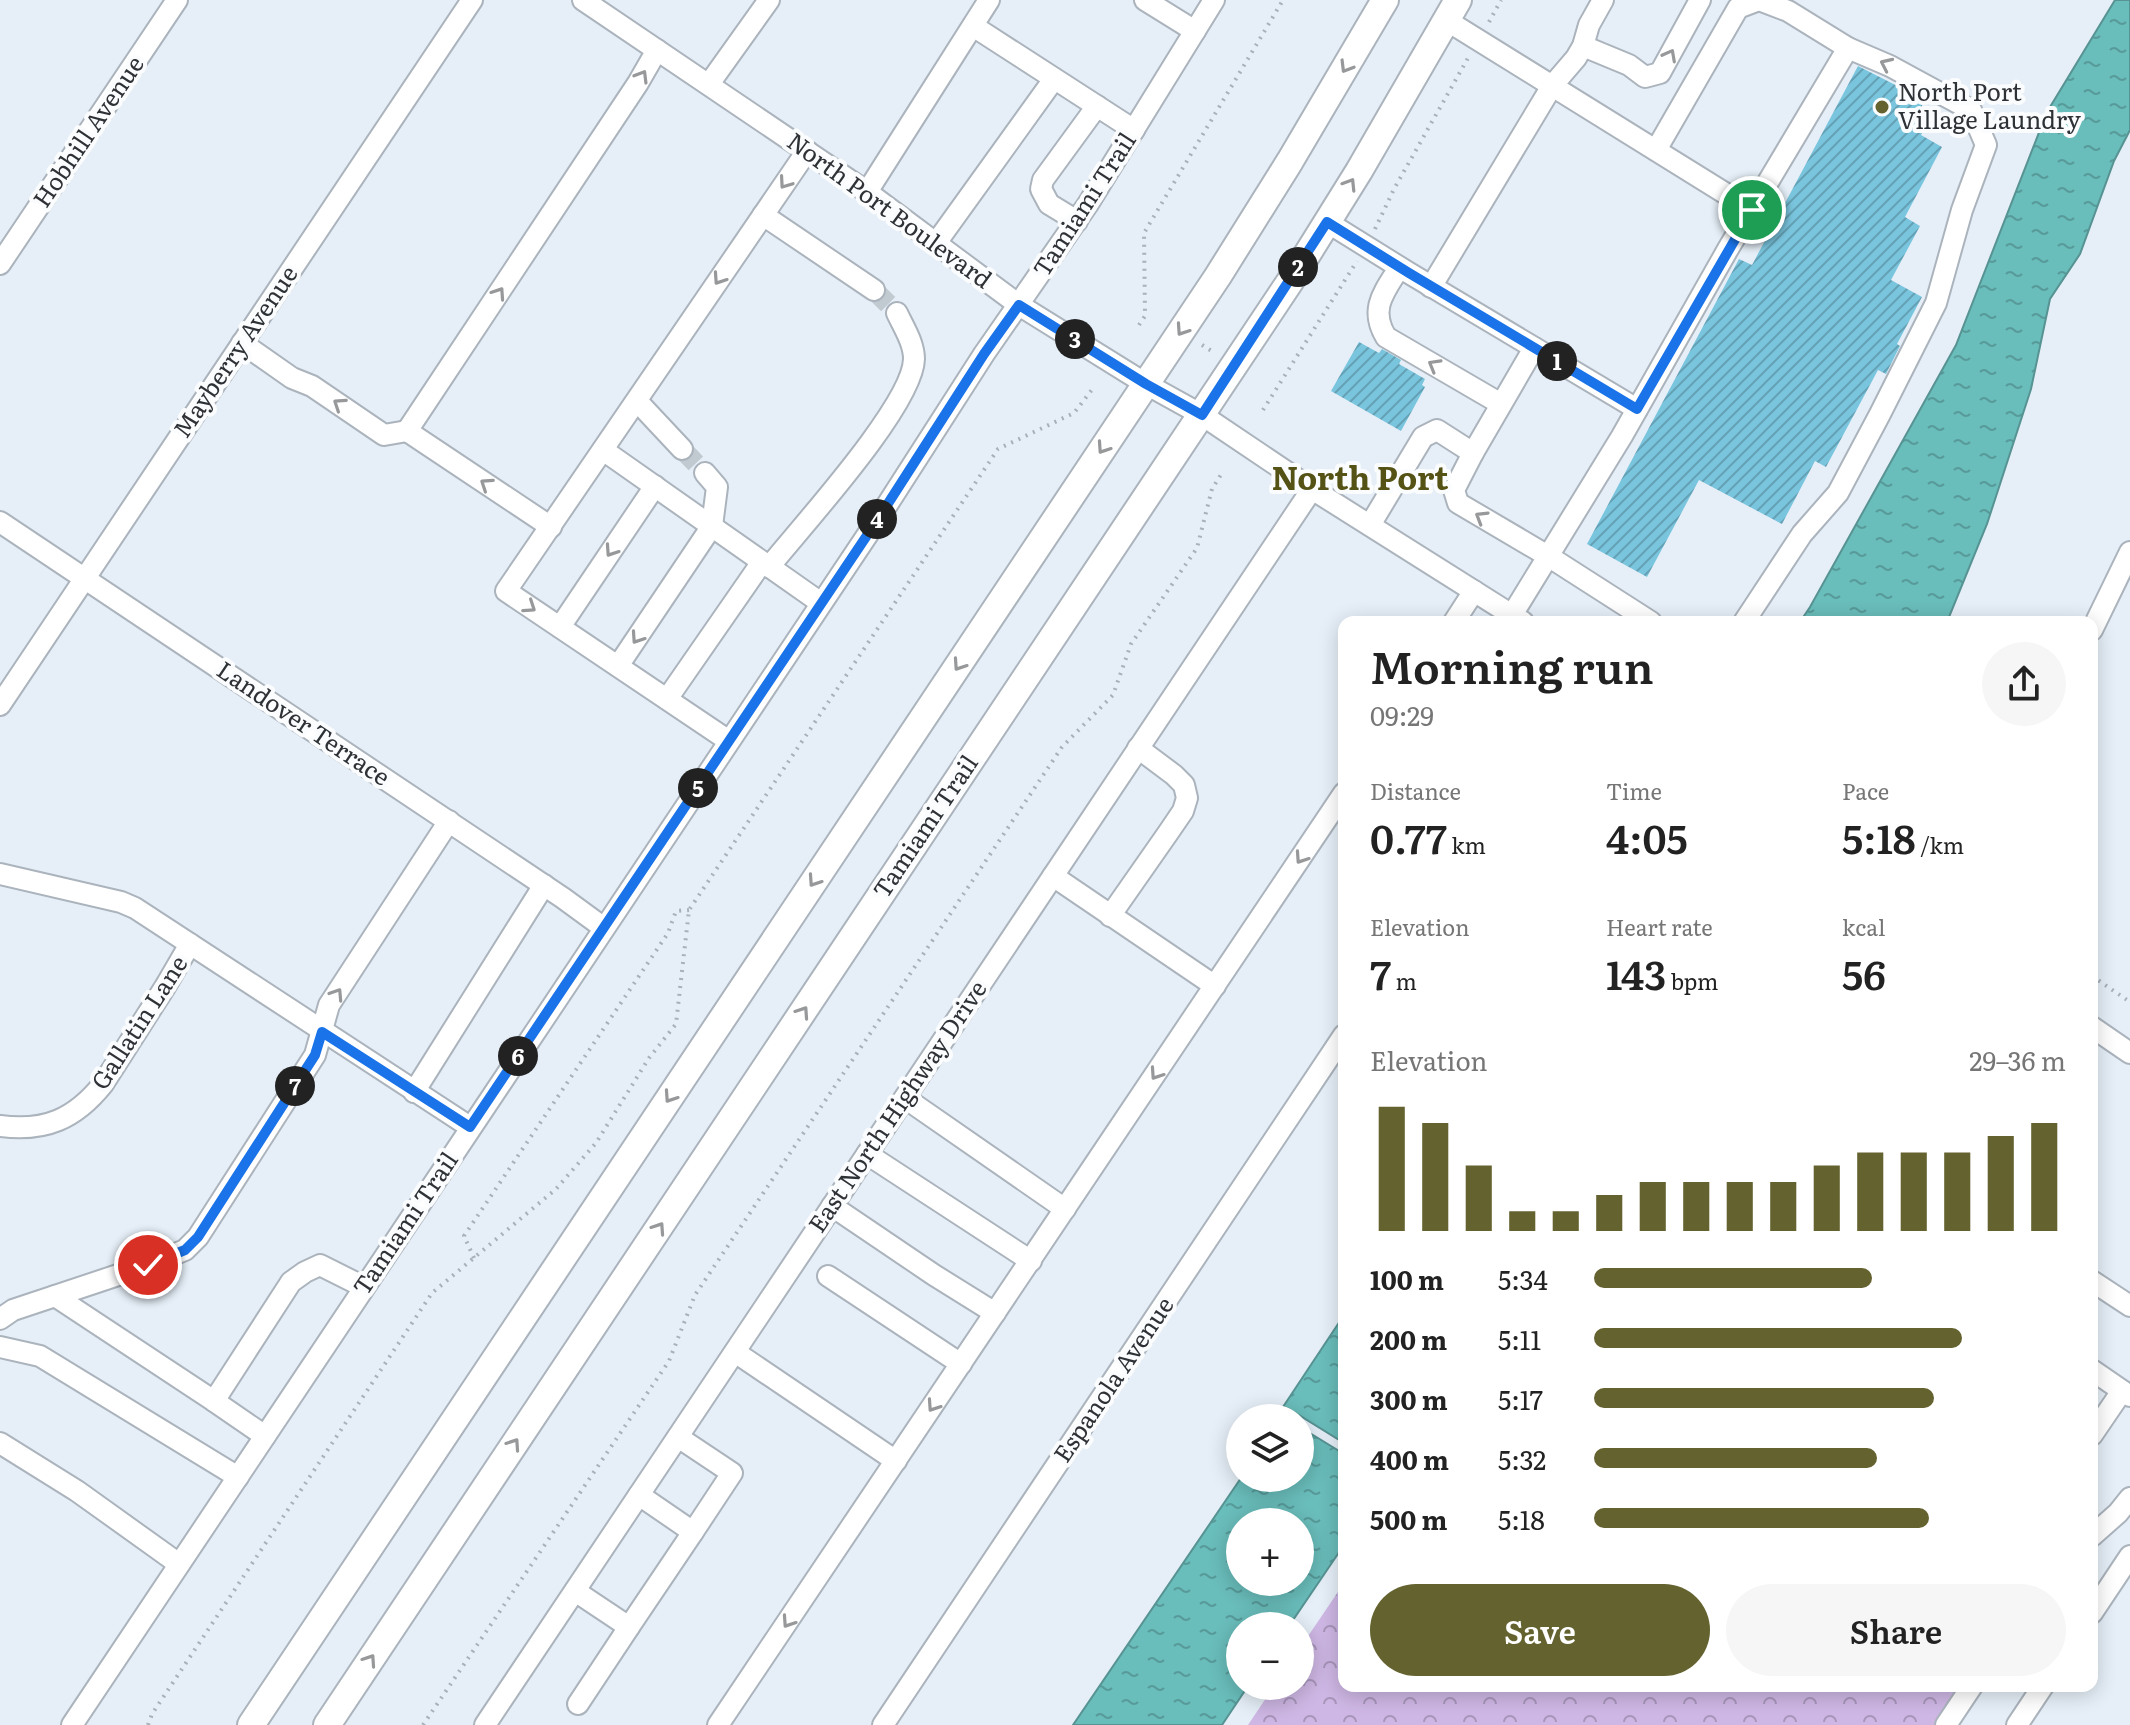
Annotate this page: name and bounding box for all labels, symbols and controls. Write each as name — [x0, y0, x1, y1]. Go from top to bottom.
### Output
street label: Hobhill Avenue — [23, 48, 151, 214]
one-way arrow — [1661, 48, 1676, 63]
one-way arrow — [1340, 58, 1355, 73]
one-way arrow — [1879, 58, 1894, 74]
one-way arrow — [632, 70, 648, 85]
place label: North Port Village Laundry — [1898, 73, 2081, 136]
marker: North Port Village Laundry — [1873, 98, 1891, 116]
street label: North Port Boulevard — [781, 123, 1000, 296]
street label: Tamiami Trail — [1023, 124, 1143, 283]
one-way arrow — [780, 174, 795, 189]
pin — [1718, 176, 1786, 244]
one-way arrow — [1341, 178, 1356, 193]
icon: arrive — [1730, 188, 1774, 232]
pin: 2 — [1278, 247, 1318, 287]
text: 2 — [1292, 250, 1304, 283]
street label: Mayberry Avenue — [163, 258, 305, 444]
one-way arrow — [713, 271, 728, 285]
one-way arrow — [489, 287, 504, 301]
pin: 3 — [1055, 319, 1095, 359]
one-way arrow — [1177, 321, 1192, 335]
text: 3 — [1069, 322, 1081, 355]
pin: 1 — [1537, 341, 1577, 381]
text: 1 — [1552, 344, 1562, 377]
one-way arrow — [1428, 359, 1443, 375]
one-way arrow — [334, 399, 348, 414]
one-way arrow — [1098, 440, 1113, 454]
district label: North Port — [1272, 452, 1448, 500]
one-way arrow — [480, 478, 494, 493]
pin: 4 — [857, 499, 897, 539]
text: 4 — [870, 502, 884, 535]
one-way arrow — [1475, 511, 1489, 526]
one-way arrow — [606, 542, 621, 556]
one-way arrow — [521, 597, 535, 612]
one-way arrow — [632, 629, 647, 643]
text: Morning run — [1370, 632, 1654, 698]
button: share — [1982, 642, 2066, 726]
street label: Landover Terrace — [211, 651, 398, 793]
one-way arrow — [953, 656, 968, 670]
text: 09:29 — [1370, 695, 1434, 734]
street label: Tamiami Trail — [863, 747, 985, 904]
pin: 5 — [678, 768, 718, 808]
text: 5 — [692, 771, 704, 804]
text: Distance — [1370, 774, 1461, 807]
text: Time — [1606, 774, 1662, 807]
text: Pace — [1842, 774, 1889, 807]
text: 0.77 — [1370, 807, 1447, 866]
text: 4:05 — [1606, 807, 1688, 866]
text: 5:18 — [1842, 807, 1916, 866]
text: km — [1447, 828, 1486, 861]
text: /km — [1916, 828, 1964, 861]
one-way arrow — [1295, 849, 1310, 863]
one-way arrow — [809, 872, 824, 887]
text: Elevation — [1370, 910, 1469, 943]
text: Heart rate — [1606, 910, 1713, 943]
text: kcal — [1842, 910, 1885, 943]
text: 7 — [1370, 943, 1391, 1002]
text: 143 — [1606, 943, 1666, 1002]
text: 56 — [1842, 943, 1886, 1002]
street label: Gallatin Lane — [81, 948, 194, 1096]
text: m — [1391, 964, 1417, 997]
text: bpm — [1666, 964, 1718, 997]
street label: East North Highway Drive — [798, 973, 994, 1239]
one-way arrow — [327, 988, 342, 1003]
one-way arrow — [793, 1006, 808, 1020]
pin: 6 — [498, 1036, 538, 1076]
text: 6 — [512, 1039, 524, 1072]
text: Elevation — [1370, 1040, 1488, 1079]
text: 29–36 m — [1969, 1040, 2066, 1079]
one-way arrow — [1151, 1065, 1166, 1080]
pin: 7 — [275, 1066, 315, 1106]
text: 7 — [289, 1069, 301, 1102]
one-way arrow — [665, 1089, 680, 1103]
street label: Tamiami Trail — [343, 1144, 465, 1301]
one-way arrow — [649, 1222, 664, 1236]
pin — [114, 1231, 182, 1299]
icon: check — [126, 1243, 170, 1287]
text: 100 m — [1370, 1259, 1444, 1298]
text: 5:34 — [1498, 1259, 1548, 1298]
street label: Espanola Avenue — [1043, 1289, 1180, 1468]
text: 200 m — [1370, 1319, 1447, 1358]
text: 5:11 — [1498, 1319, 1541, 1358]
text: 300 m — [1370, 1379, 1448, 1418]
text: 5:17 — [1498, 1379, 1543, 1418]
one-way arrow — [928, 1397, 943, 1411]
map controls — [1226, 1404, 1314, 1700]
button: layers — [1226, 1404, 1314, 1492]
one-way arrow — [505, 1438, 520, 1453]
text: 400 m — [1370, 1439, 1449, 1478]
text: 5:32 — [1498, 1439, 1546, 1478]
text: 500 m — [1370, 1499, 1447, 1538]
text: 5:18 — [1498, 1499, 1545, 1538]
button: + — [1226, 1508, 1314, 1596]
button: Save — [1370, 1584, 1710, 1676]
button: Share — [1726, 1584, 2066, 1676]
button: − — [1226, 1612, 1314, 1700]
one-way arrow — [783, 1613, 798, 1627]
one-way arrow — [360, 1655, 375, 1669]

